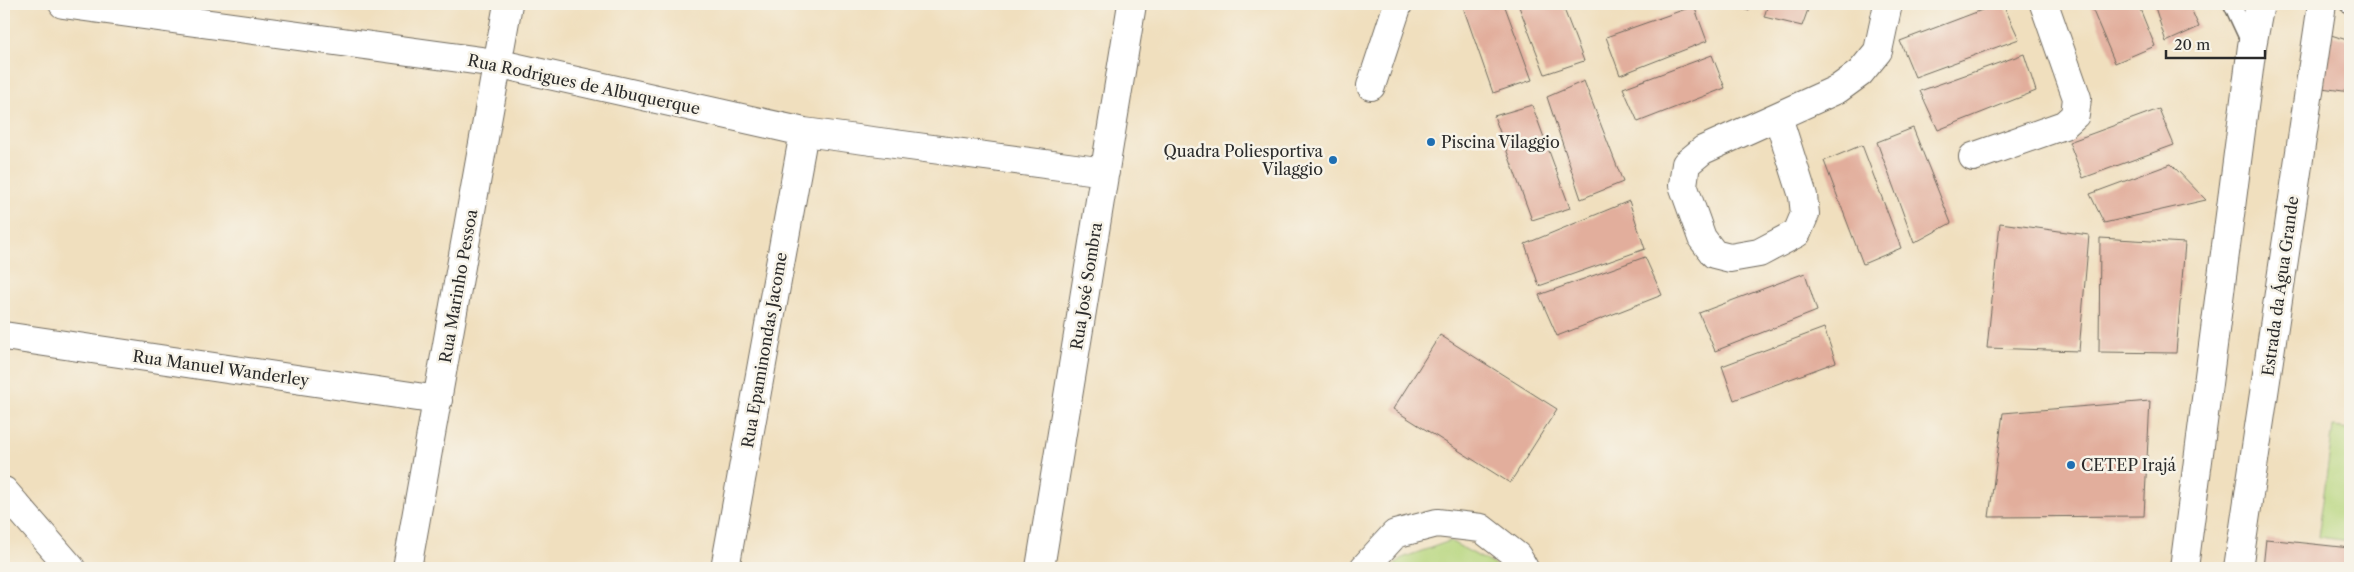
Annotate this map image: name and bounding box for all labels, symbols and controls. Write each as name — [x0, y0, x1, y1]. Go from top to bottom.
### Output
scale bar — [2166, 28, 2265, 60]
text: 20 m — [2174, 35, 2210, 54]
street label: Rua Rodrigues de Albuquerque — [466, 50, 702, 118]
place label: Piscina Vilaggio — [1441, 132, 1560, 152]
marker: Piscina Vilaggio — [1425, 136, 1437, 148]
place label: Quadra Poliesportiva Vilaggio — [1164, 141, 1324, 179]
marker: Quadra Poliesportiva Vilaggio — [1327, 154, 1339, 166]
street label: Estrada da Água Grande — [2257, 195, 2303, 377]
street label: Rua Marinho Pessoa — [435, 207, 481, 364]
street label: Rua José Sombra — [1066, 220, 1106, 351]
street label: Rua Epaminondas Jacome — [737, 251, 791, 449]
street label: Rua Manuel Wanderley — [131, 346, 312, 390]
place label: CETEP Irajá — [2081, 455, 2176, 475]
marker: CETEP Irajá — [2065, 459, 2077, 471]

